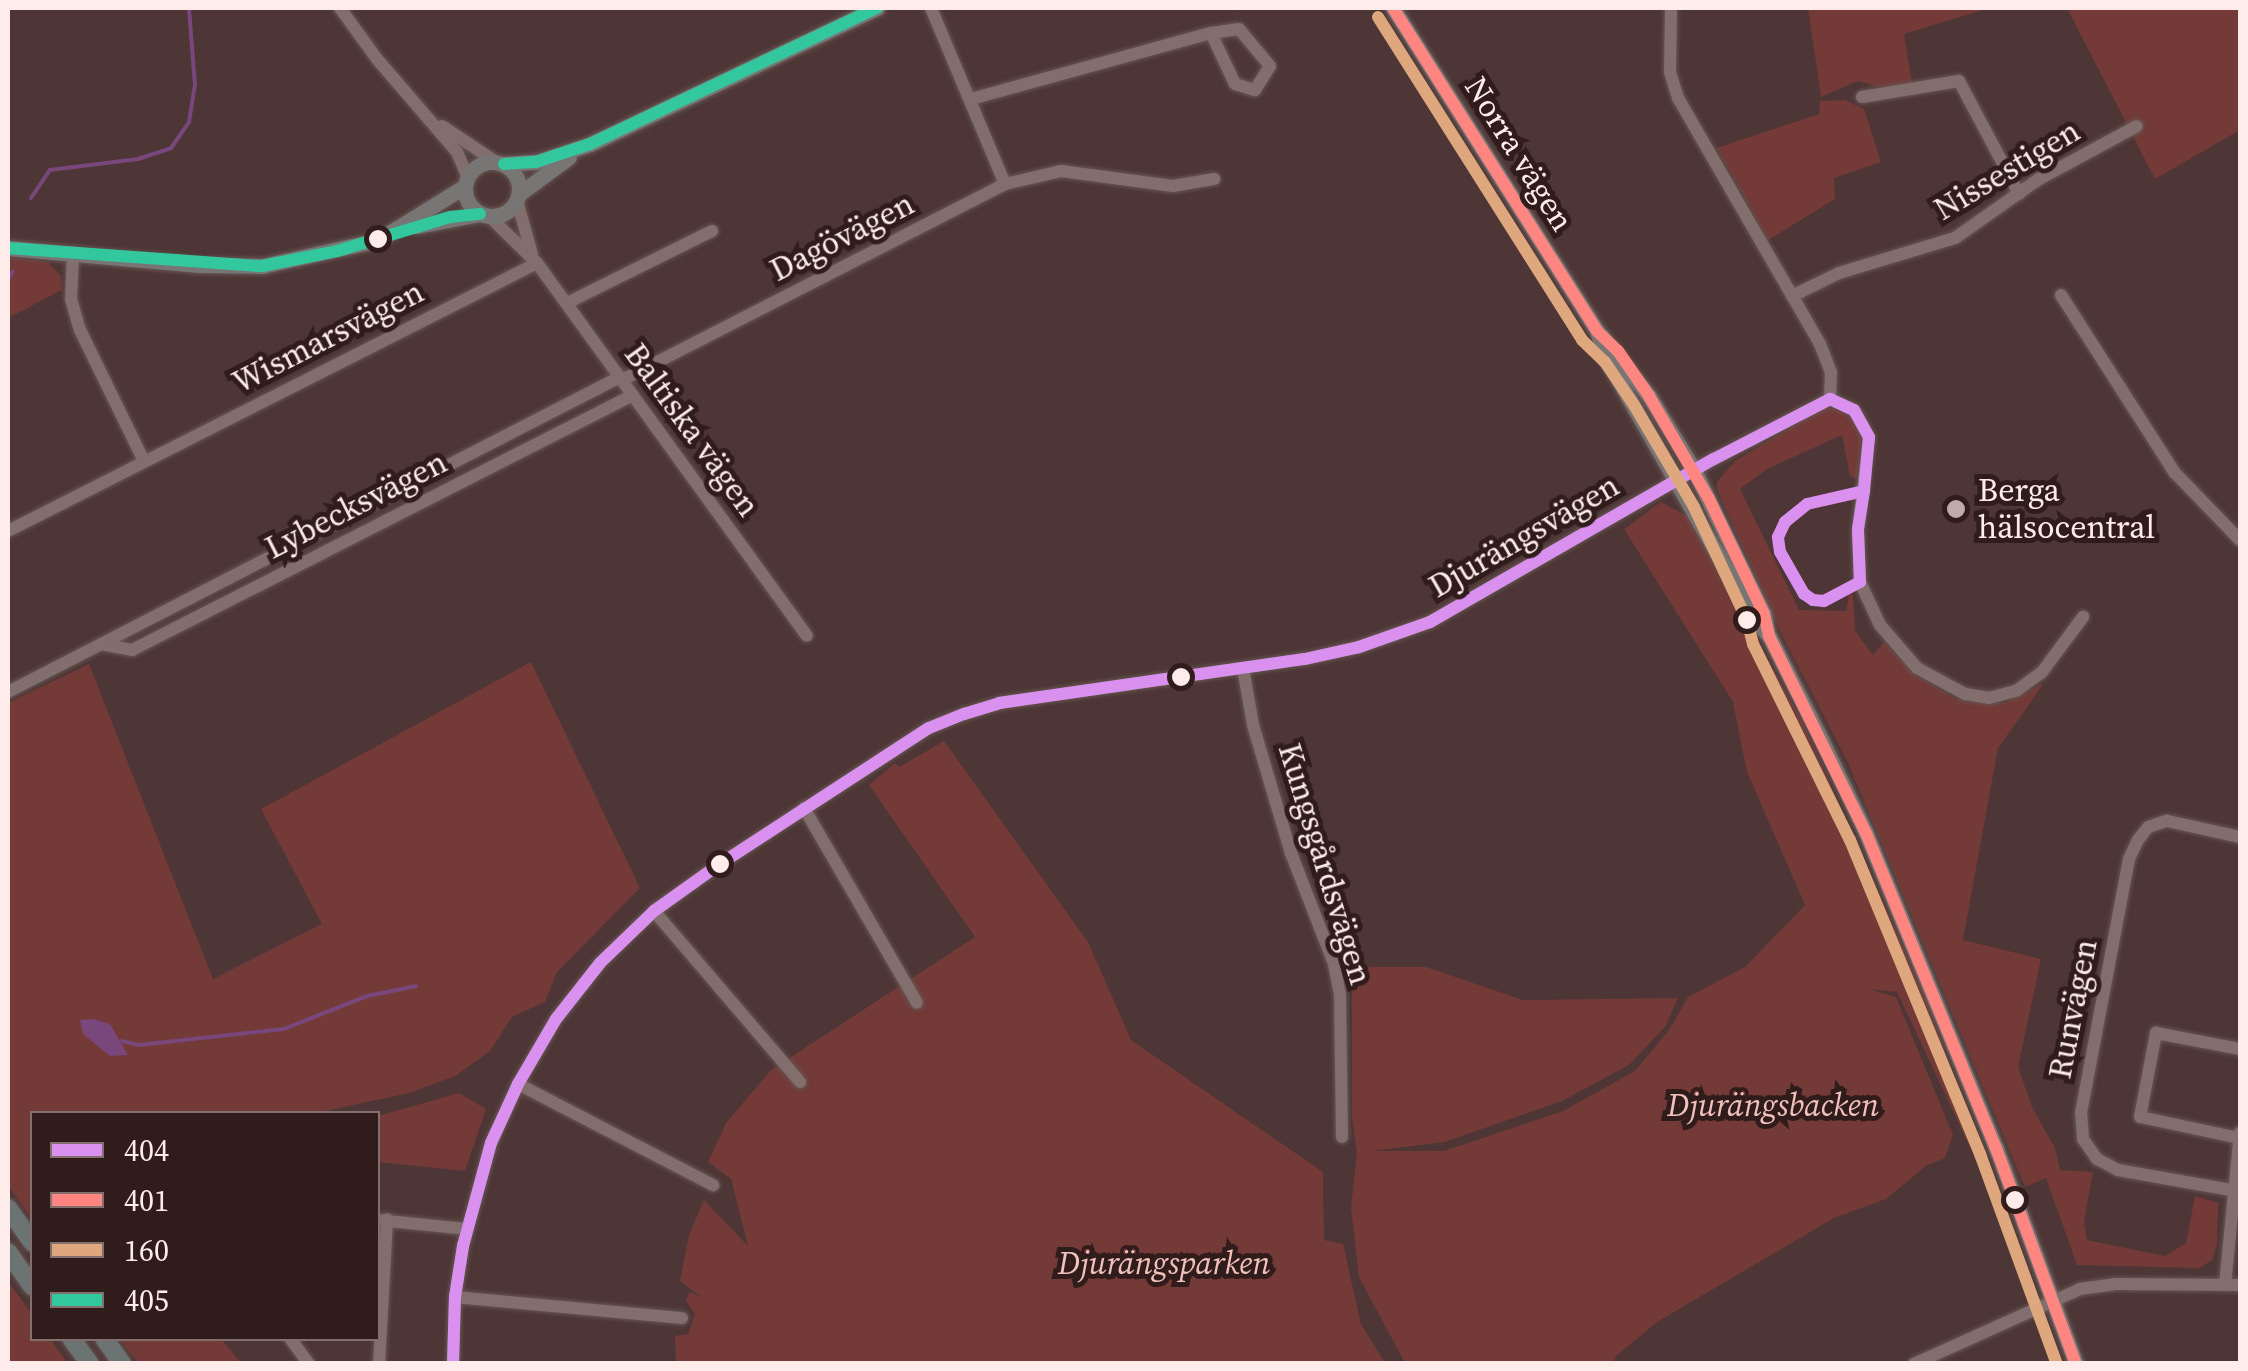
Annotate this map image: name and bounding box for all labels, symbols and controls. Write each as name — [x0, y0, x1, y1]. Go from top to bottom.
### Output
street label: Norra vägen — [1456, 70, 1582, 238]
street label: Nissestigen — [1927, 112, 2087, 228]
street label: Dagövägen — [764, 184, 920, 290]
unlabelled marker — [368, 229, 388, 249]
street label: Wismarsvägen — [226, 272, 430, 402]
street label: Baltiska vägen — [616, 336, 768, 524]
street label: Lybecksvägen — [259, 443, 453, 567]
street label: Djurängsvägen — [1422, 466, 1626, 606]
place label: Berga hälsocentral — [1978, 472, 2155, 547]
marker: Berga hälsocentral — [1943, 496, 1969, 522]
unlabelled marker — [1737, 610, 1757, 630]
unlabelled marker — [1171, 667, 1191, 687]
street label: Kungsgårdsvägen — [1270, 739, 1380, 989]
unlabelled marker — [710, 854, 730, 874]
street label: Runvägen — [2041, 936, 2105, 1082]
park label: Djurängsbacken — [1667, 1086, 1879, 1124]
legend — [30, 1111, 380, 1341]
text: 404 — [124, 1130, 169, 1171]
text: 401 — [124, 1180, 169, 1221]
unlabelled marker — [2005, 1190, 2025, 1210]
text: 160 — [124, 1230, 169, 1271]
park label: Djurängsparken — [1058, 1244, 1270, 1282]
text: 405 — [124, 1280, 169, 1321]

